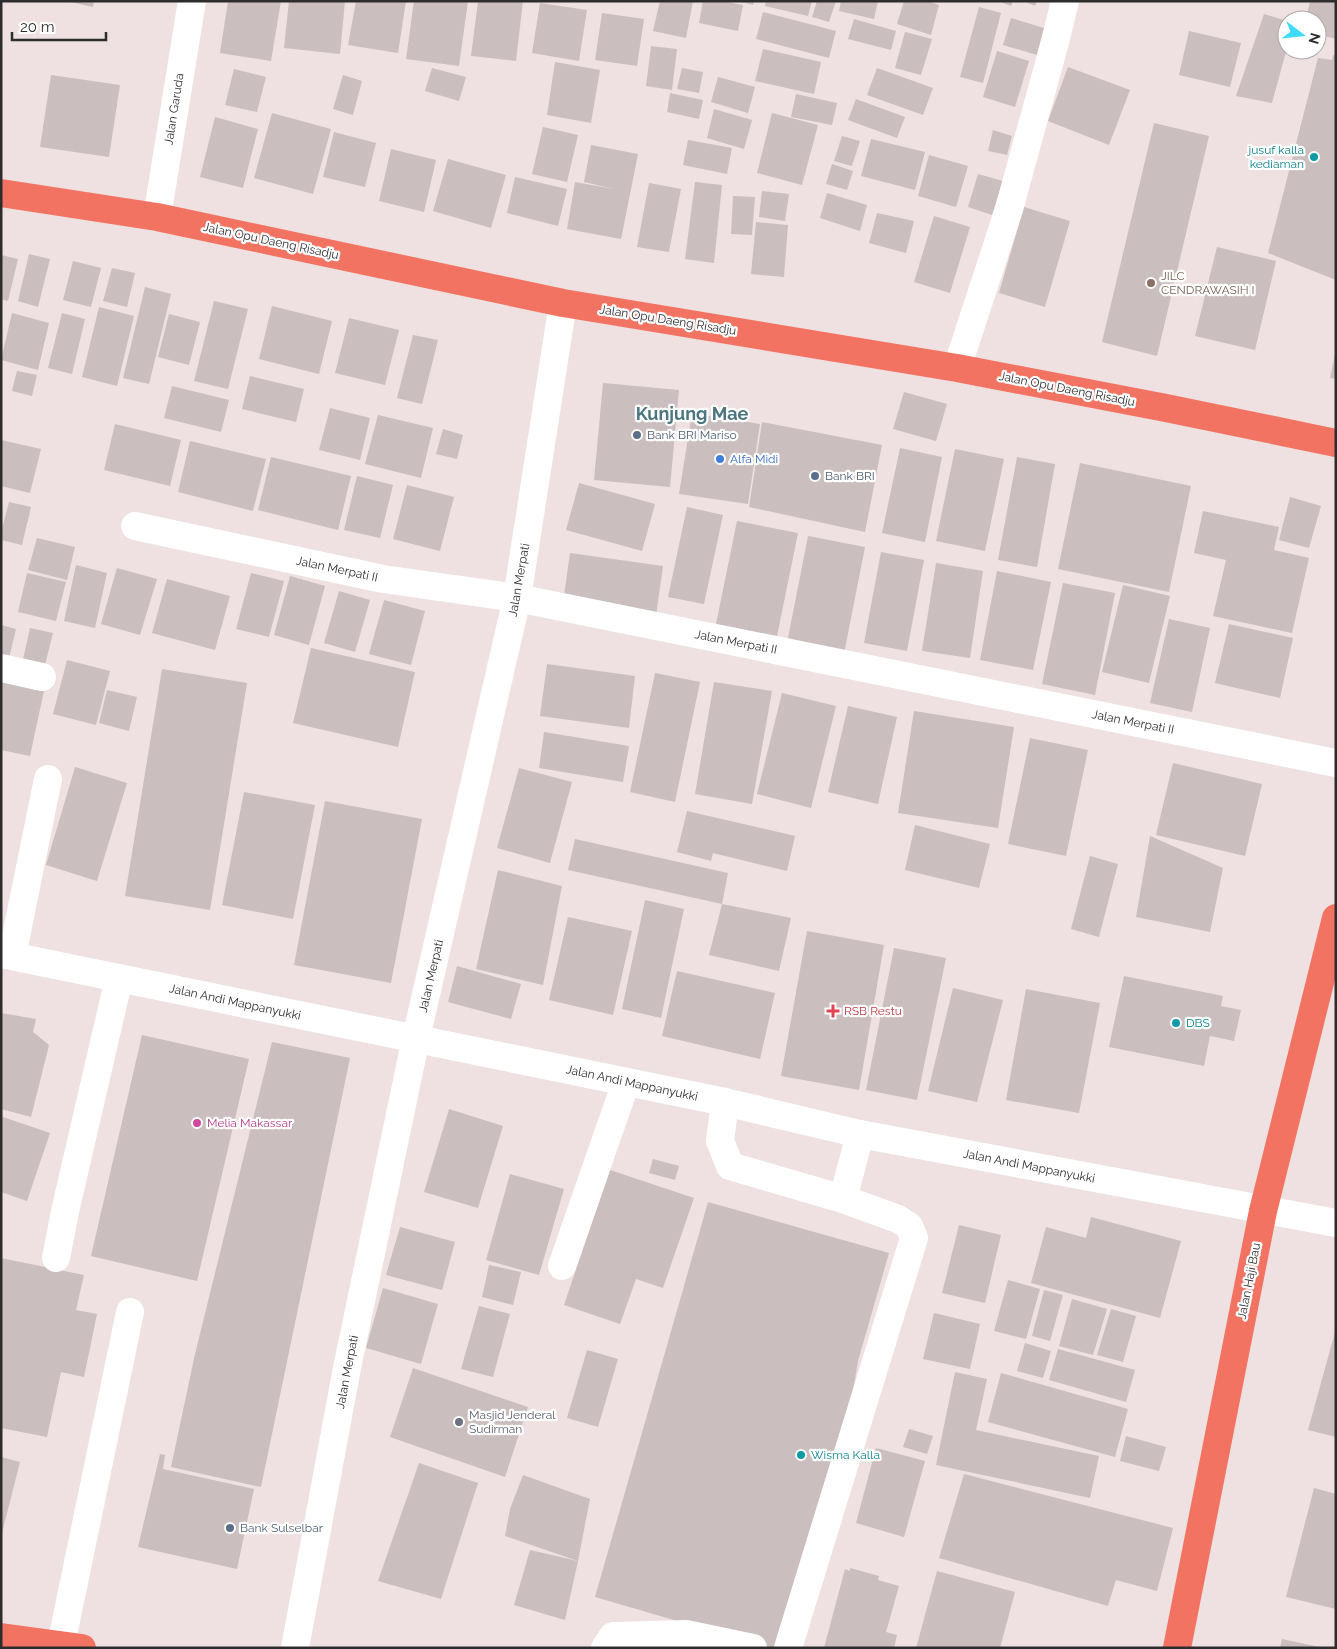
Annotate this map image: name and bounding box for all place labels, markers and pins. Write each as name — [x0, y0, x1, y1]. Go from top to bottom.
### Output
place label: jusuf kalla kediaman — [1247, 143, 1304, 171]
marker: jusuf kalla kediaman — [1308, 151, 1320, 163]
place label: JILC CENDRAWASIH I — [1161, 269, 1255, 297]
marker: JILC CENDRAWASIH I — [1145, 277, 1157, 289]
place label: Bank BRI Mariso — [647, 428, 737, 442]
marker: Bank BRI Mariso — [631, 429, 643, 441]
place label: Alfa Midi — [730, 452, 778, 466]
marker: Alfa Midi — [714, 453, 726, 465]
place label: Bank BRI — [825, 469, 875, 483]
marker: Bank BRI — [809, 470, 821, 482]
marker: RSB Restu — [826, 1004, 840, 1018]
place label: RSB Restu — [844, 1004, 902, 1018]
place label: DBS — [1186, 1016, 1210, 1030]
marker: DBS — [1170, 1017, 1182, 1029]
place label: Melia Makassar — [207, 1116, 293, 1130]
marker: Melia Makassar — [191, 1117, 203, 1129]
place label: Masjid Jenderal Sudirman — [469, 1408, 556, 1436]
marker: Masjid Jenderal Sudirman — [453, 1416, 465, 1428]
place label: Wisma Kalla — [811, 1448, 880, 1462]
marker: Wisma Kalla — [795, 1449, 807, 1461]
place label: Bank Sulselbar — [240, 1521, 324, 1535]
marker: Bank Sulselbar — [224, 1522, 236, 1534]

